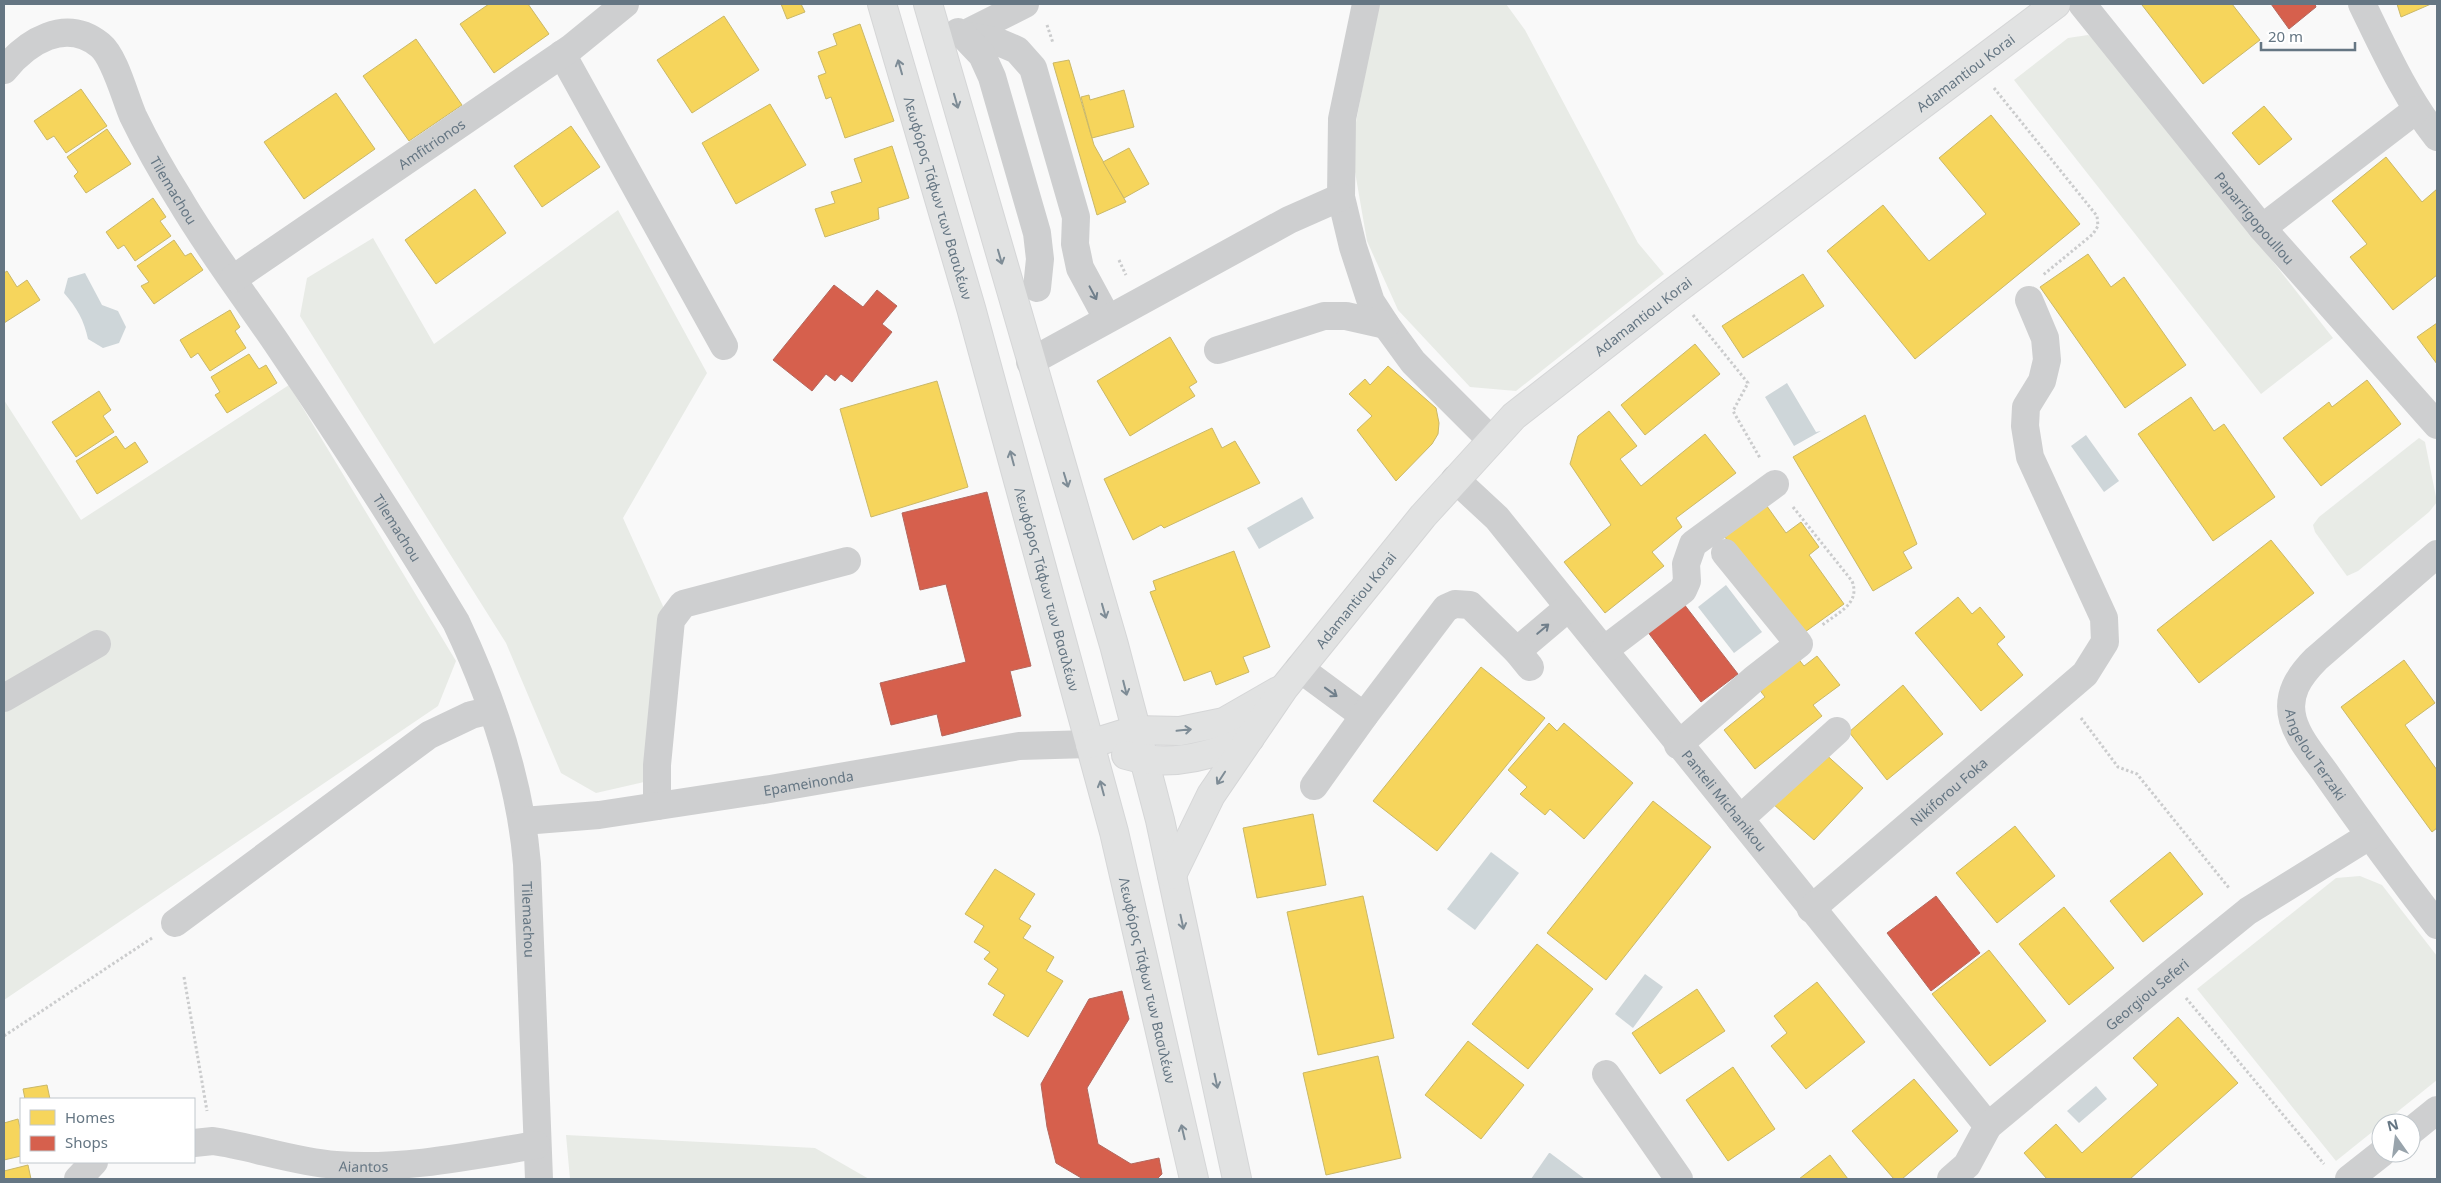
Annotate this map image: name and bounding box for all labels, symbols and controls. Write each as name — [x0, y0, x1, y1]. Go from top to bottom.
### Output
scale bar — [2261, 20, 2355, 52]
text: 20 m — [2268, 26, 2303, 46]
street label: Adamantiou Korai — [1912, 29, 2018, 116]
one-way arrow — [895, 59, 905, 75]
one-way arrow — [952, 92, 961, 108]
street label: Λεωφόρος Τάφων των Βασιλέων — [900, 94, 977, 302]
street label: Amfitrionos — [394, 114, 469, 173]
street label: Tilemachou — [146, 153, 202, 228]
street label: Paparrigopoullou — [2211, 167, 2299, 268]
one-way arrow — [996, 249, 1006, 265]
street label: Adamantiou Korai — [1590, 272, 1695, 360]
one-way arrow — [1088, 286, 1098, 301]
one-way arrow — [1007, 451, 1016, 467]
one-way arrow — [1061, 472, 1071, 488]
street label: Λεωφόρος Τάφων των Βασιλέων — [1011, 485, 1085, 693]
street label: Tilemachou — [369, 490, 426, 565]
street label: Adamantiou Korai — [1311, 548, 1400, 652]
one-way arrow — [1100, 603, 1110, 619]
one-way arrow — [1536, 623, 1549, 635]
one-way arrow — [1121, 679, 1130, 695]
one-way arrow — [1324, 687, 1338, 697]
street label: Angelou Terzaki — [2282, 707, 2351, 804]
one-way arrow — [1176, 725, 1192, 735]
street label: Panteli Michanikou — [1678, 745, 1772, 855]
street label: Nikiforou Foka — [1906, 753, 1991, 830]
street label: Epameinonda — [762, 765, 855, 799]
one-way arrow — [1216, 771, 1227, 785]
one-way arrow — [1097, 781, 1107, 797]
street label: Λεωφόρος Τάφων των Βασιλέων — [1115, 875, 1181, 1085]
street label: Tilemachou — [518, 881, 540, 958]
one-way arrow — [1178, 914, 1187, 930]
street label: Georgiou Seferi — [2101, 954, 2192, 1034]
one-way arrow — [1212, 1073, 1221, 1089]
legend — [20, 1098, 195, 1163]
text: Homes — [65, 1107, 115, 1127]
north arrow — [2371, 1113, 2421, 1163]
text: N — [2385, 1114, 2401, 1135]
one-way arrow — [1178, 1124, 1187, 1140]
text: Shops — [65, 1132, 108, 1152]
street label: Aiantos — [338, 1156, 389, 1176]

